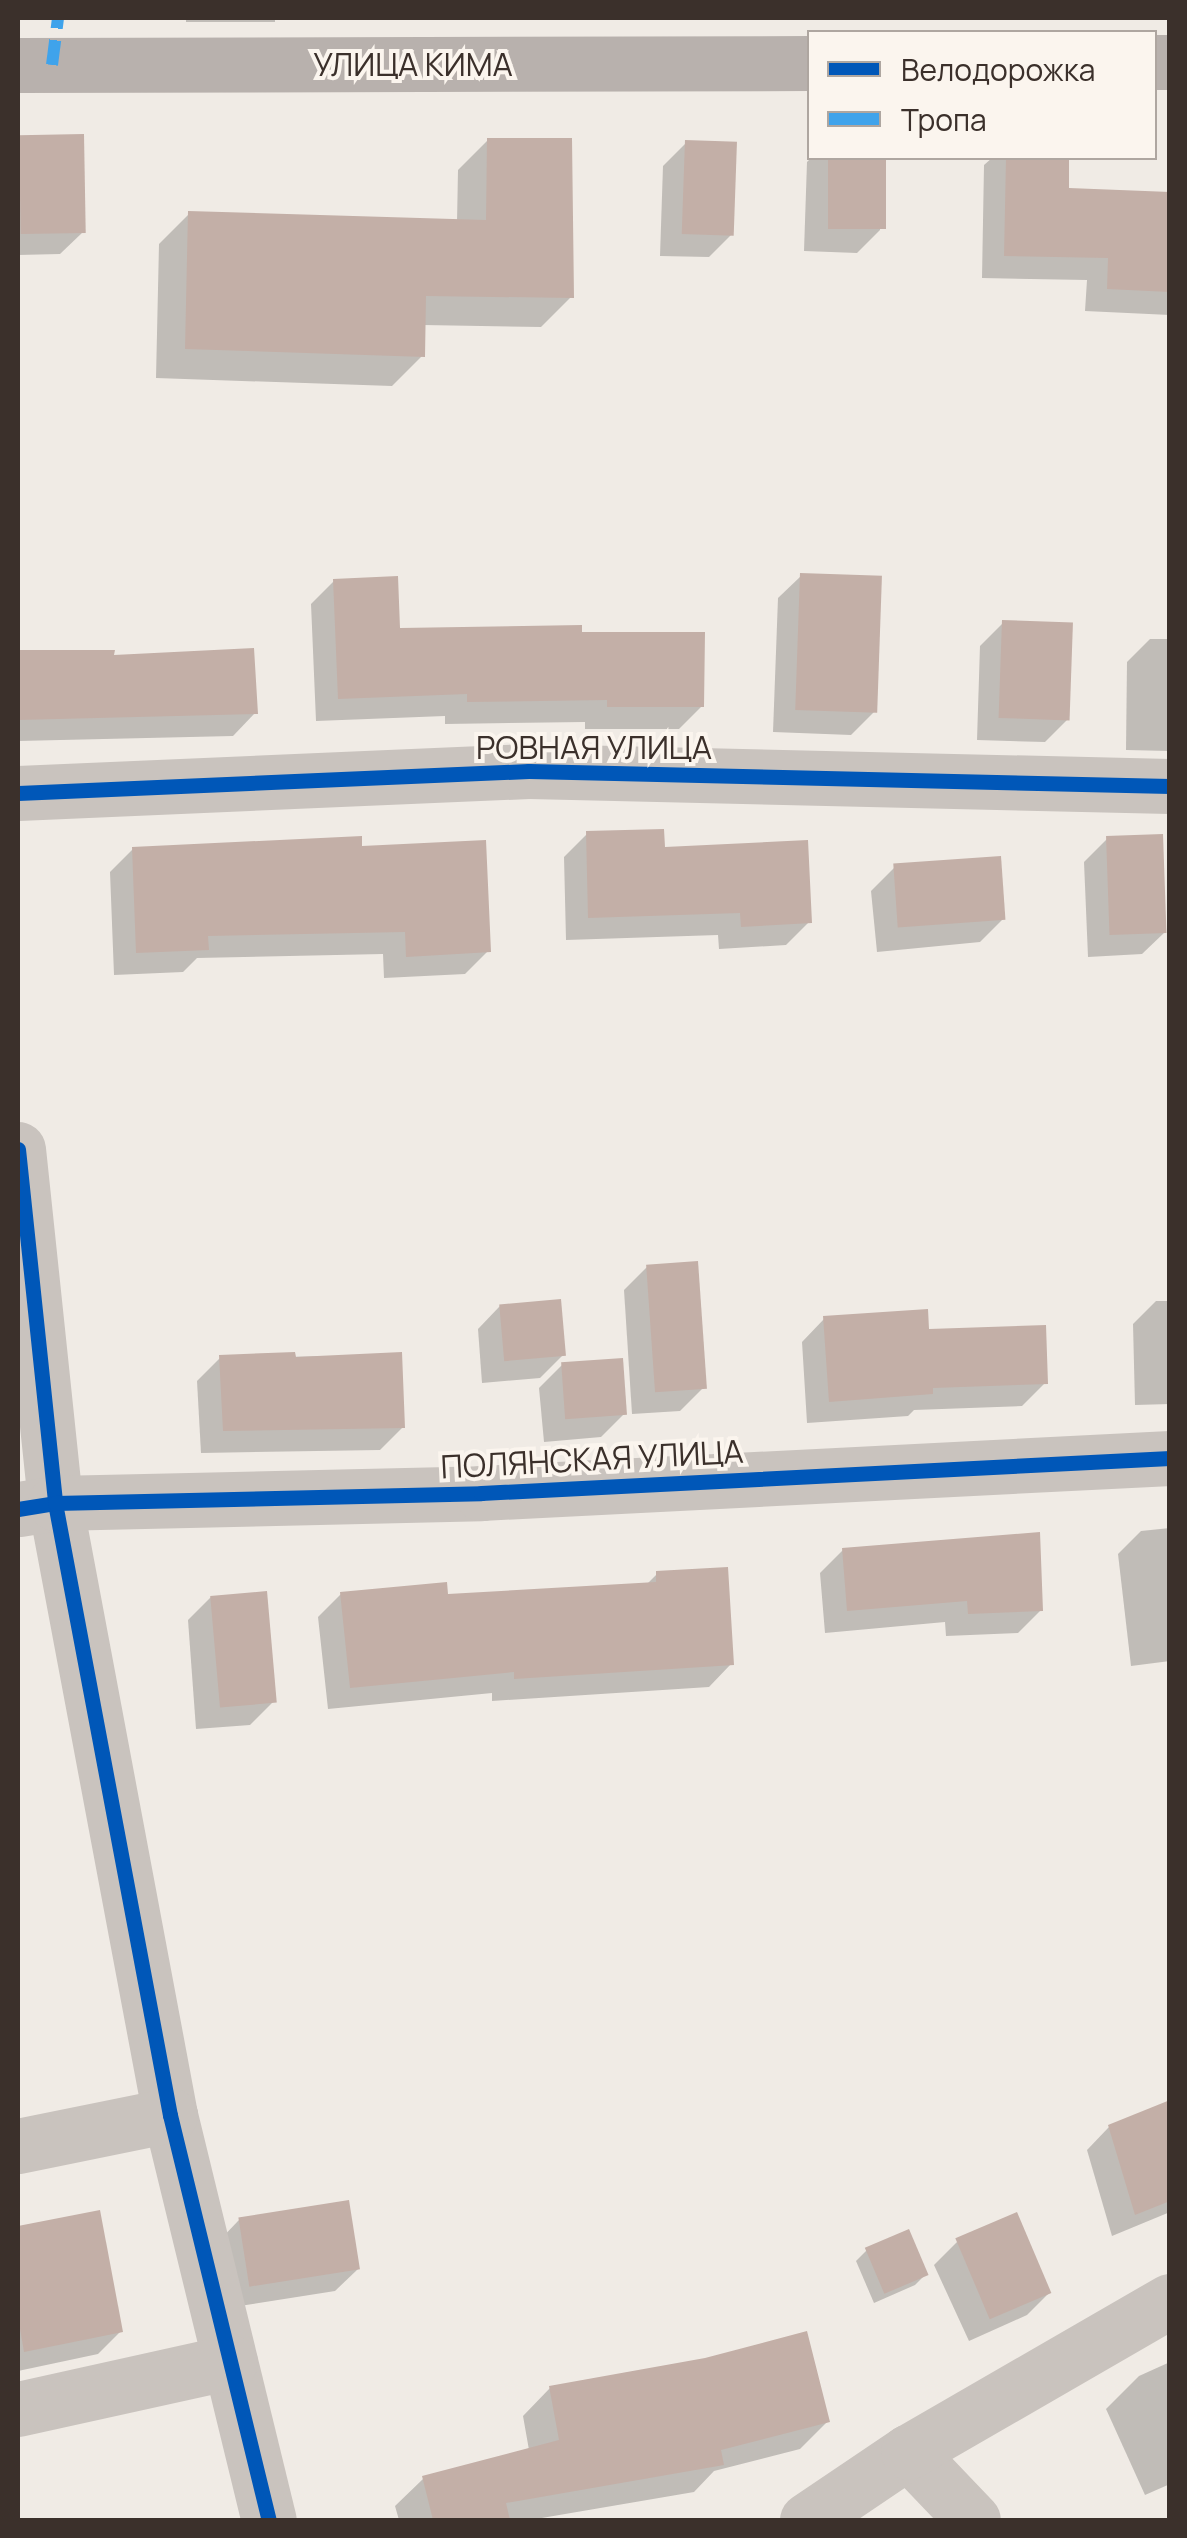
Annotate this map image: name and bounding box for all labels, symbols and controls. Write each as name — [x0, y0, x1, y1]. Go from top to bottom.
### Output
legend — [807, 30, 1157, 160]
street label: УЛИЦА КИМА — [313, 45, 513, 83]
text: Велодорожка — [901, 49, 1095, 90]
text: Тропа — [901, 99, 987, 140]
street label: РОВНАЯ УЛИЦА — [476, 728, 712, 766]
street label: ПОЛЯНСКАЯ УЛИЦА — [440, 1432, 744, 1486]

